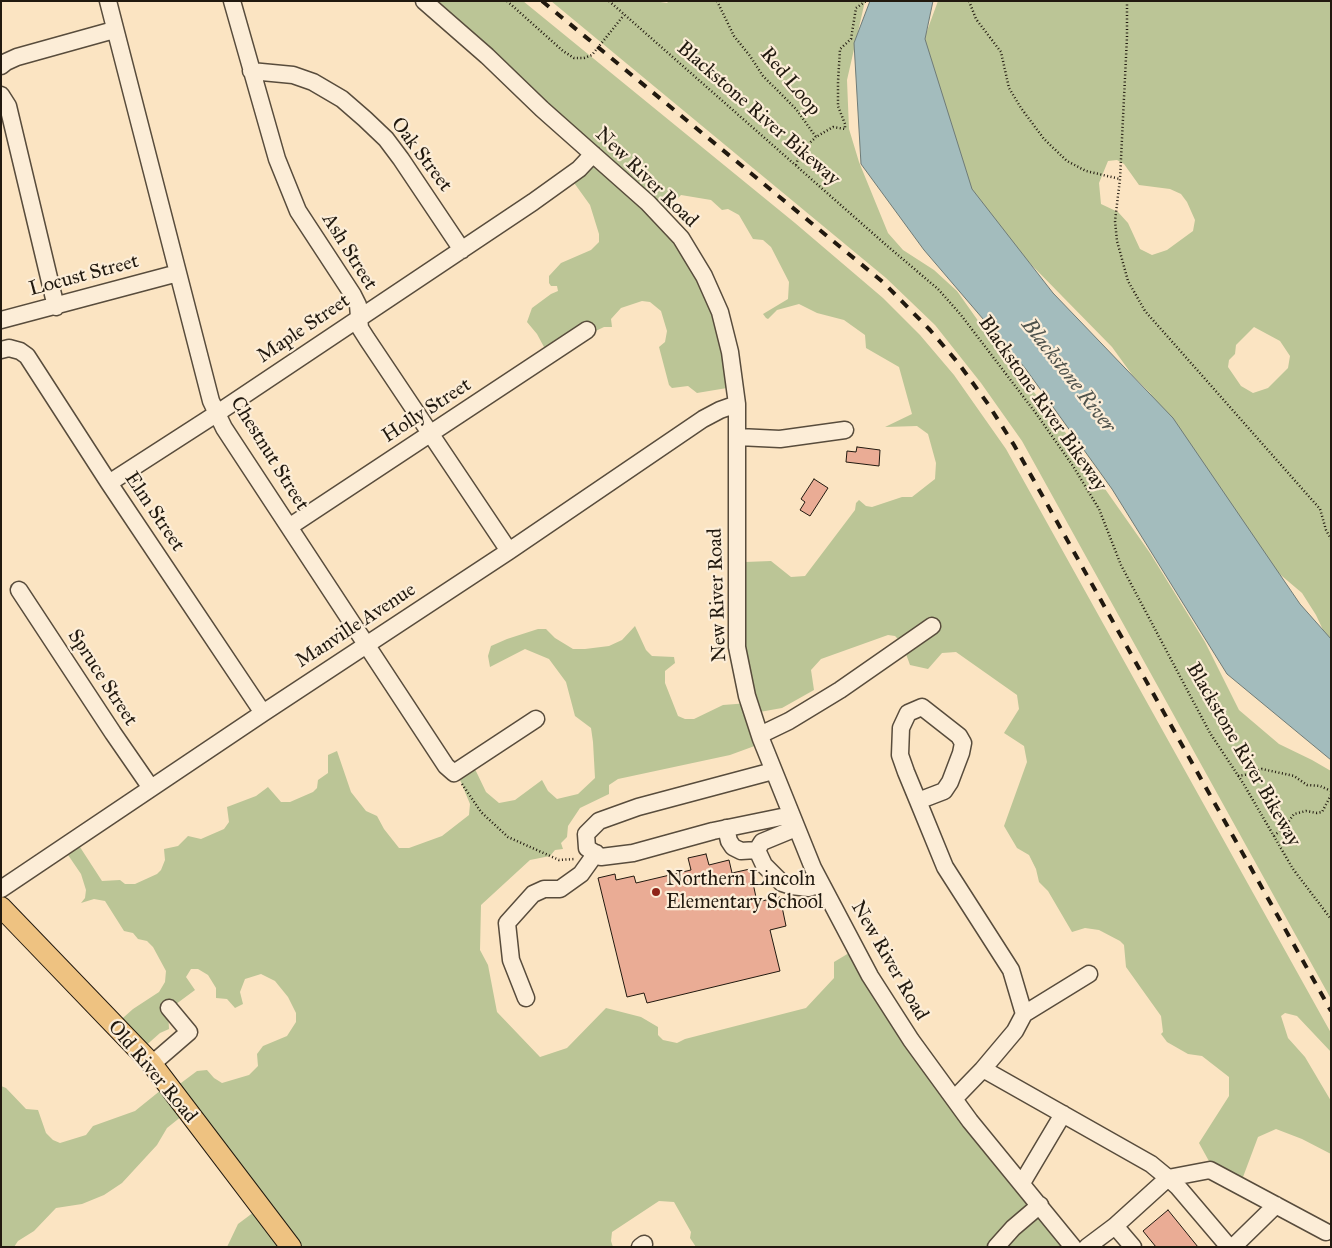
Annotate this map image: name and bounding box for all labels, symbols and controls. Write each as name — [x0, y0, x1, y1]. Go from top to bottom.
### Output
street label: Blackstone River Bikeway — [671, 37, 845, 191]
street label: Red Loop — [754, 43, 826, 121]
street label: Oak Street — [385, 113, 457, 197]
street label: New River Road — [590, 123, 702, 233]
street label: Ash Street — [316, 209, 382, 295]
street label: Locust Street — [27, 250, 141, 302]
street label: Maple Street — [253, 289, 355, 369]
street label: Blackstone River Bikeway — [972, 312, 1112, 496]
water label: Blackstone River — [1015, 314, 1121, 438]
street label: Holly Street — [378, 373, 476, 449]
street label: Chestnut Street — [224, 393, 314, 515]
street label: Elm Street — [119, 468, 189, 556]
street label: New River Road — [704, 528, 732, 662]
street label: Manville Avenue — [292, 578, 420, 674]
street label: Spruce Street — [62, 625, 142, 731]
street label: Blackstone River Bikeway — [1181, 659, 1305, 851]
place label: Northern Lincoln Elementary School — [666, 868, 823, 915]
marker: Northern Lincoln Elementary School — [650, 886, 662, 898]
street label: New River Road — [845, 897, 933, 1025]
street label: Old River Road — [102, 1016, 202, 1128]

